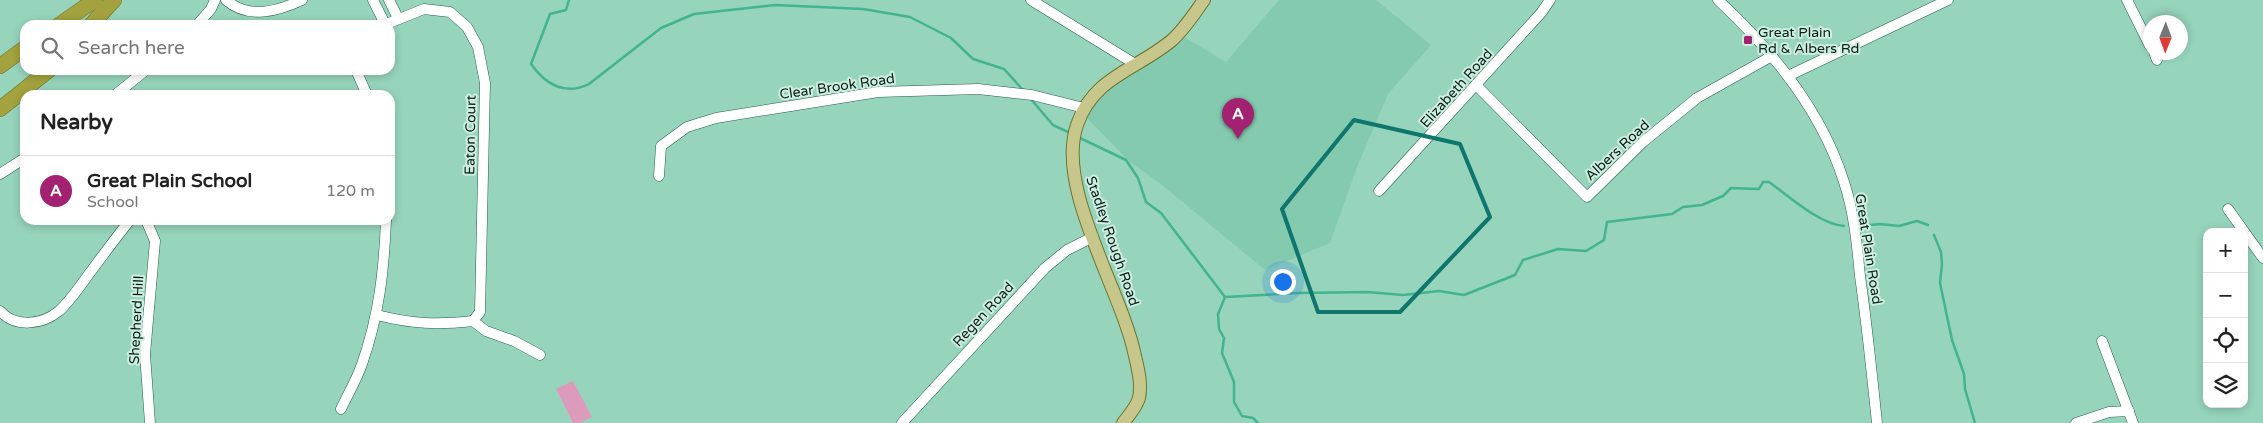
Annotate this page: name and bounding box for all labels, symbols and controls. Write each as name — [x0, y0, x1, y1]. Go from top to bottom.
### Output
north arrow — [2143, 15, 2188, 60]
search box — [20, 20, 395, 75]
place label: Great Plain Rd & Albers Rd — [1758, 24, 1859, 57]
icon: search — [38, 34, 66, 62]
marker: Great Plain Rd & Albers Rd — [1742, 34, 1754, 46]
text: Search here — [78, 37, 185, 59]
street label: Elizabeth Road — [1417, 45, 1496, 131]
street label: Clear Brook Road — [778, 70, 896, 103]
street label: Eaton Court — [461, 94, 480, 175]
pin: A — [1222, 98, 1254, 139]
text: Nearby — [40, 110, 113, 135]
street label: Albers Road — [1582, 116, 1653, 184]
text: Great Plain School — [87, 170, 252, 192]
street label: Stadley Rough Road — [1082, 174, 1143, 308]
text: A — [50, 181, 62, 201]
text: 120 m — [326, 181, 375, 201]
text: School — [87, 192, 139, 212]
street label: Great Plain Road — [1851, 192, 1886, 306]
map controls — [2203, 228, 2248, 408]
button: + — [2203, 228, 2248, 273]
your location — [1270, 269, 1296, 295]
button: − — [2203, 273, 2248, 318]
street label: Shepherd Hill — [126, 275, 147, 365]
street label: Regen Road — [949, 279, 1018, 350]
button: locate — [2203, 318, 2248, 363]
button: layers — [2203, 363, 2248, 408]

